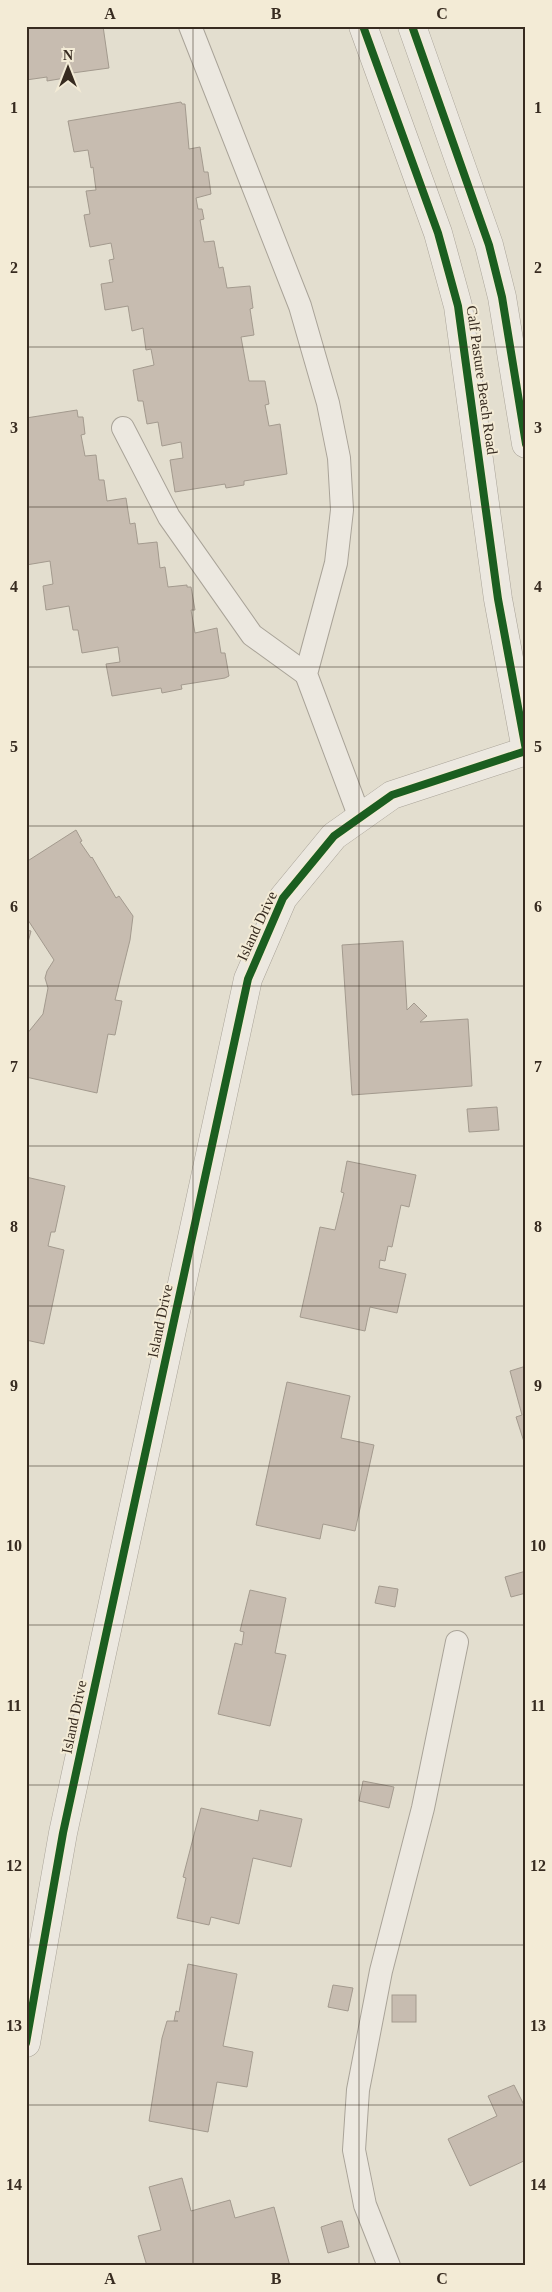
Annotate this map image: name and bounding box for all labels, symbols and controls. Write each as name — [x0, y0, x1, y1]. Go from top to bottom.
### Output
text: A — [104, 5, 116, 22]
text: B — [271, 5, 282, 22]
text: C — [436, 5, 448, 22]
north arrow — [42, 42, 92, 92]
text: N — [63, 48, 73, 63]
text: 1 — [10, 99, 18, 116]
text: 1 — [534, 99, 542, 116]
text: 2 — [10, 259, 18, 276]
text: 2 — [534, 259, 542, 276]
street label: Calf Pasture Beach Road — [464, 304, 500, 456]
text: 3 — [10, 419, 18, 436]
text: 3 — [534, 419, 542, 436]
text: 4 — [10, 578, 18, 595]
text: 4 — [534, 578, 542, 595]
text: 5 — [10, 738, 18, 755]
text: 5 — [534, 738, 542, 755]
street label: Island Drive — [234, 889, 280, 963]
text: 6 — [10, 898, 18, 915]
text: 6 — [534, 898, 542, 915]
text: 7 — [10, 1058, 18, 1075]
text: 7 — [534, 1058, 542, 1075]
text: 8 — [10, 1218, 18, 1235]
text: 8 — [534, 1218, 542, 1235]
street label: Island Drive — [144, 1283, 176, 1359]
text: 9 — [10, 1377, 18, 1394]
text: 9 — [534, 1377, 542, 1394]
text: 10 — [6, 1537, 22, 1554]
text: 10 — [530, 1537, 546, 1554]
street label: Island Drive — [58, 1679, 90, 1755]
text: 11 — [6, 1697, 22, 1714]
text: 11 — [530, 1697, 546, 1714]
text: 12 — [6, 1857, 22, 1874]
text: 12 — [530, 1857, 546, 1874]
text: 13 — [6, 2017, 22, 2034]
text: 13 — [530, 2017, 546, 2034]
text: 14 — [6, 2176, 22, 2193]
text: 14 — [530, 2176, 546, 2193]
text: A — [104, 2270, 116, 2287]
text: B — [271, 2270, 282, 2287]
text: C — [436, 2270, 448, 2287]

